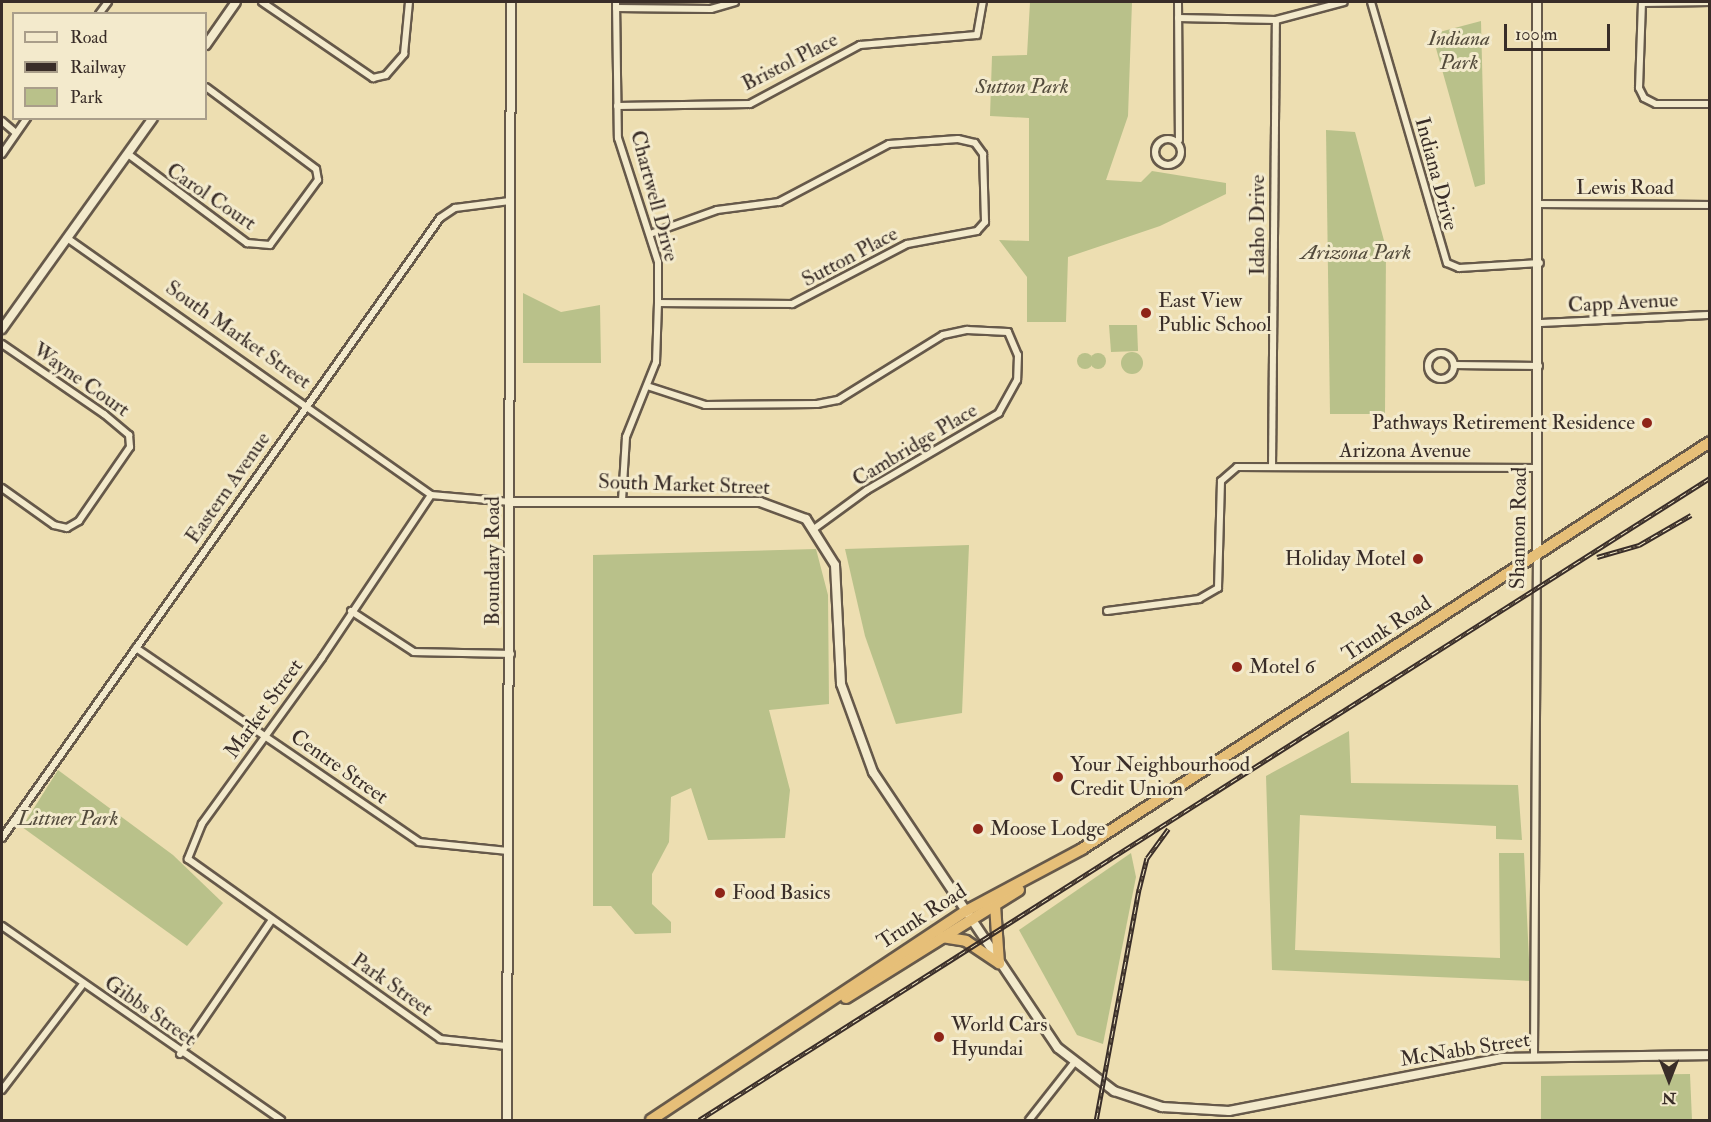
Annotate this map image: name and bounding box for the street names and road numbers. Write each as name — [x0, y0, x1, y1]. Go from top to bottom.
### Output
street label: Bristol Place — [738, 27, 842, 97]
street label: Indiana Drive — [1409, 115, 1463, 233]
street label: Chartwell Drive — [624, 128, 684, 264]
street label: Carol Court — [161, 158, 261, 236]
street label: Idaho Drive — [1245, 175, 1271, 275]
street label: Lewis Road — [1576, 175, 1674, 201]
street label: Sutton Place — [798, 221, 902, 293]
street label: South Market Street — [160, 275, 316, 395]
street label: Capp Avenue — [1567, 288, 1679, 318]
street label: Wayne Court — [28, 337, 134, 423]
street label: Cambridge Place — [848, 398, 982, 492]
street label: Eastern Avenue — [180, 427, 276, 549]
street label: Arizona Avenue — [1339, 438, 1471, 464]
street label: Shannon Road — [1505, 467, 1533, 589]
street label: South Market Street — [598, 469, 770, 501]
street label: Boundary Road — [480, 496, 506, 626]
street label: Trunk Road — [1338, 591, 1436, 667]
street label: Market Street — [219, 654, 309, 764]
street label: Centre Street — [285, 724, 393, 810]
street label: Trunk Road — [873, 879, 971, 955]
street label: Park Street — [347, 948, 437, 1022]
street label: Gibbs Street — [99, 970, 201, 1052]
street label: McNabb Street — [1398, 1027, 1532, 1073]

